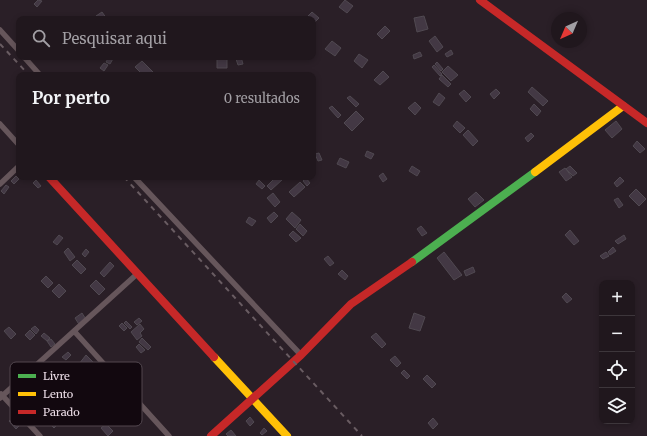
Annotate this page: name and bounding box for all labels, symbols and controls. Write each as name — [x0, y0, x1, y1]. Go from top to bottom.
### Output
north arrow — [551, 12, 587, 48]
search box — [16, 16, 316, 60]
icon: search — [30, 27, 52, 49]
text: Pesquisar aqui — [62, 29, 167, 48]
text: Por perto — [32, 87, 110, 109]
text: 0 resultados — [224, 90, 300, 107]
map controls — [599, 280, 635, 424]
button: + — [599, 280, 635, 316]
button: − — [599, 316, 635, 352]
button: locate — [599, 352, 635, 388]
legend — [10, 362, 142, 426]
text: Livre — [43, 369, 70, 383]
text: Lento — [43, 387, 74, 401]
button: layers — [599, 388, 635, 424]
text: Parado — [43, 405, 80, 419]

